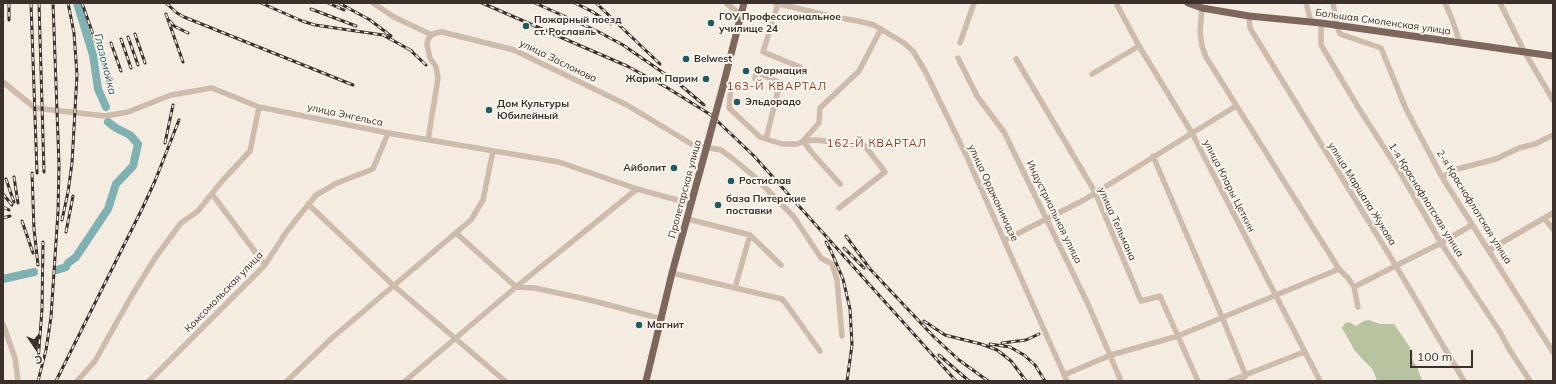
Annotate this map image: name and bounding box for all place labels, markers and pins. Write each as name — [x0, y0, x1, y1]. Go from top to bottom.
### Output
place label: ГОУ Профессиональное училище 24 — [719, 11, 841, 34]
place label: Пожарный поезд ст. Рославль — [534, 14, 621, 38]
marker: ГОУ Профессиональное училище 24 — [706, 18, 716, 28]
marker: Пожарный поезд ст. Рославль — [521, 21, 531, 31]
place label: Belwest — [694, 53, 732, 65]
marker: Belwest — [681, 54, 691, 64]
place label: Фармация — [754, 65, 807, 77]
marker: Фармация — [741, 66, 751, 76]
place label: Жарим Парим — [626, 73, 698, 85]
marker: Жарим Парим — [701, 74, 711, 84]
place label: Эльдорадо — [745, 96, 801, 108]
marker: Эльдорадо — [732, 97, 742, 107]
place label: Дом Культуры Юбилейный — [497, 98, 569, 122]
marker: Дом Культуры Юбилейный — [484, 105, 494, 115]
place label: Айболит — [623, 162, 666, 174]
marker: Айболит — [669, 163, 679, 173]
place label: Ростислав — [739, 175, 791, 187]
marker: Ростислав — [726, 176, 736, 186]
place label: база Питерские поставки — [726, 193, 806, 216]
marker: база Питерские поставки — [713, 200, 723, 210]
place label: Магнит — [647, 319, 684, 331]
marker: Магнит — [634, 320, 644, 330]

